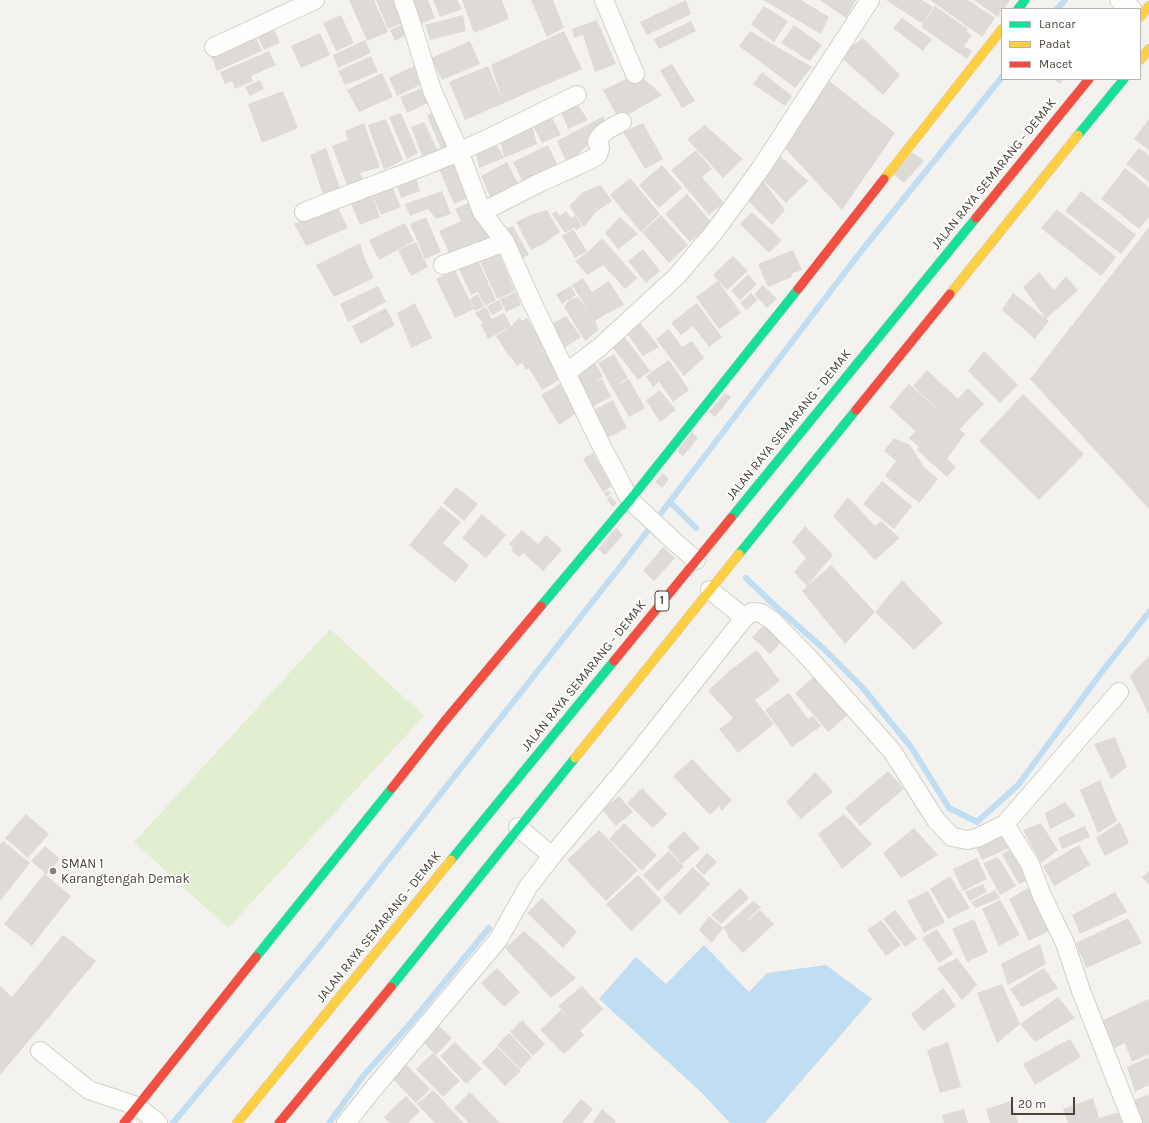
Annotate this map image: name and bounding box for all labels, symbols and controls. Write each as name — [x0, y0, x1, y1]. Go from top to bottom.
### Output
legend — [1001, 8, 1141, 80]
text: Lancar — [1039, 17, 1076, 31]
text: Padat — [1039, 37, 1070, 51]
text: Macet — [1039, 57, 1073, 71]
street label: JALAN RAYA SEMARANG - DEMAK — [928, 95, 1060, 253]
street label: JALAN RAYA SEMARANG - DEMAK — [723, 346, 855, 504]
road number: 1 — [655, 591, 669, 611]
street label: JALAN RAYA SEMARANG - DEMAK — [518, 597, 650, 755]
street label: JALAN RAYA SEMARANG - DEMAK — [313, 848, 445, 1006]
place label: SMAN 1 Karangtengah Demak — [61, 856, 190, 887]
marker: SMAN 1 Karangtengah Demak — [48, 866, 58, 876]
scale bar — [1013, 1089, 1077, 1115]
text: 20 m — [1018, 1097, 1046, 1111]

